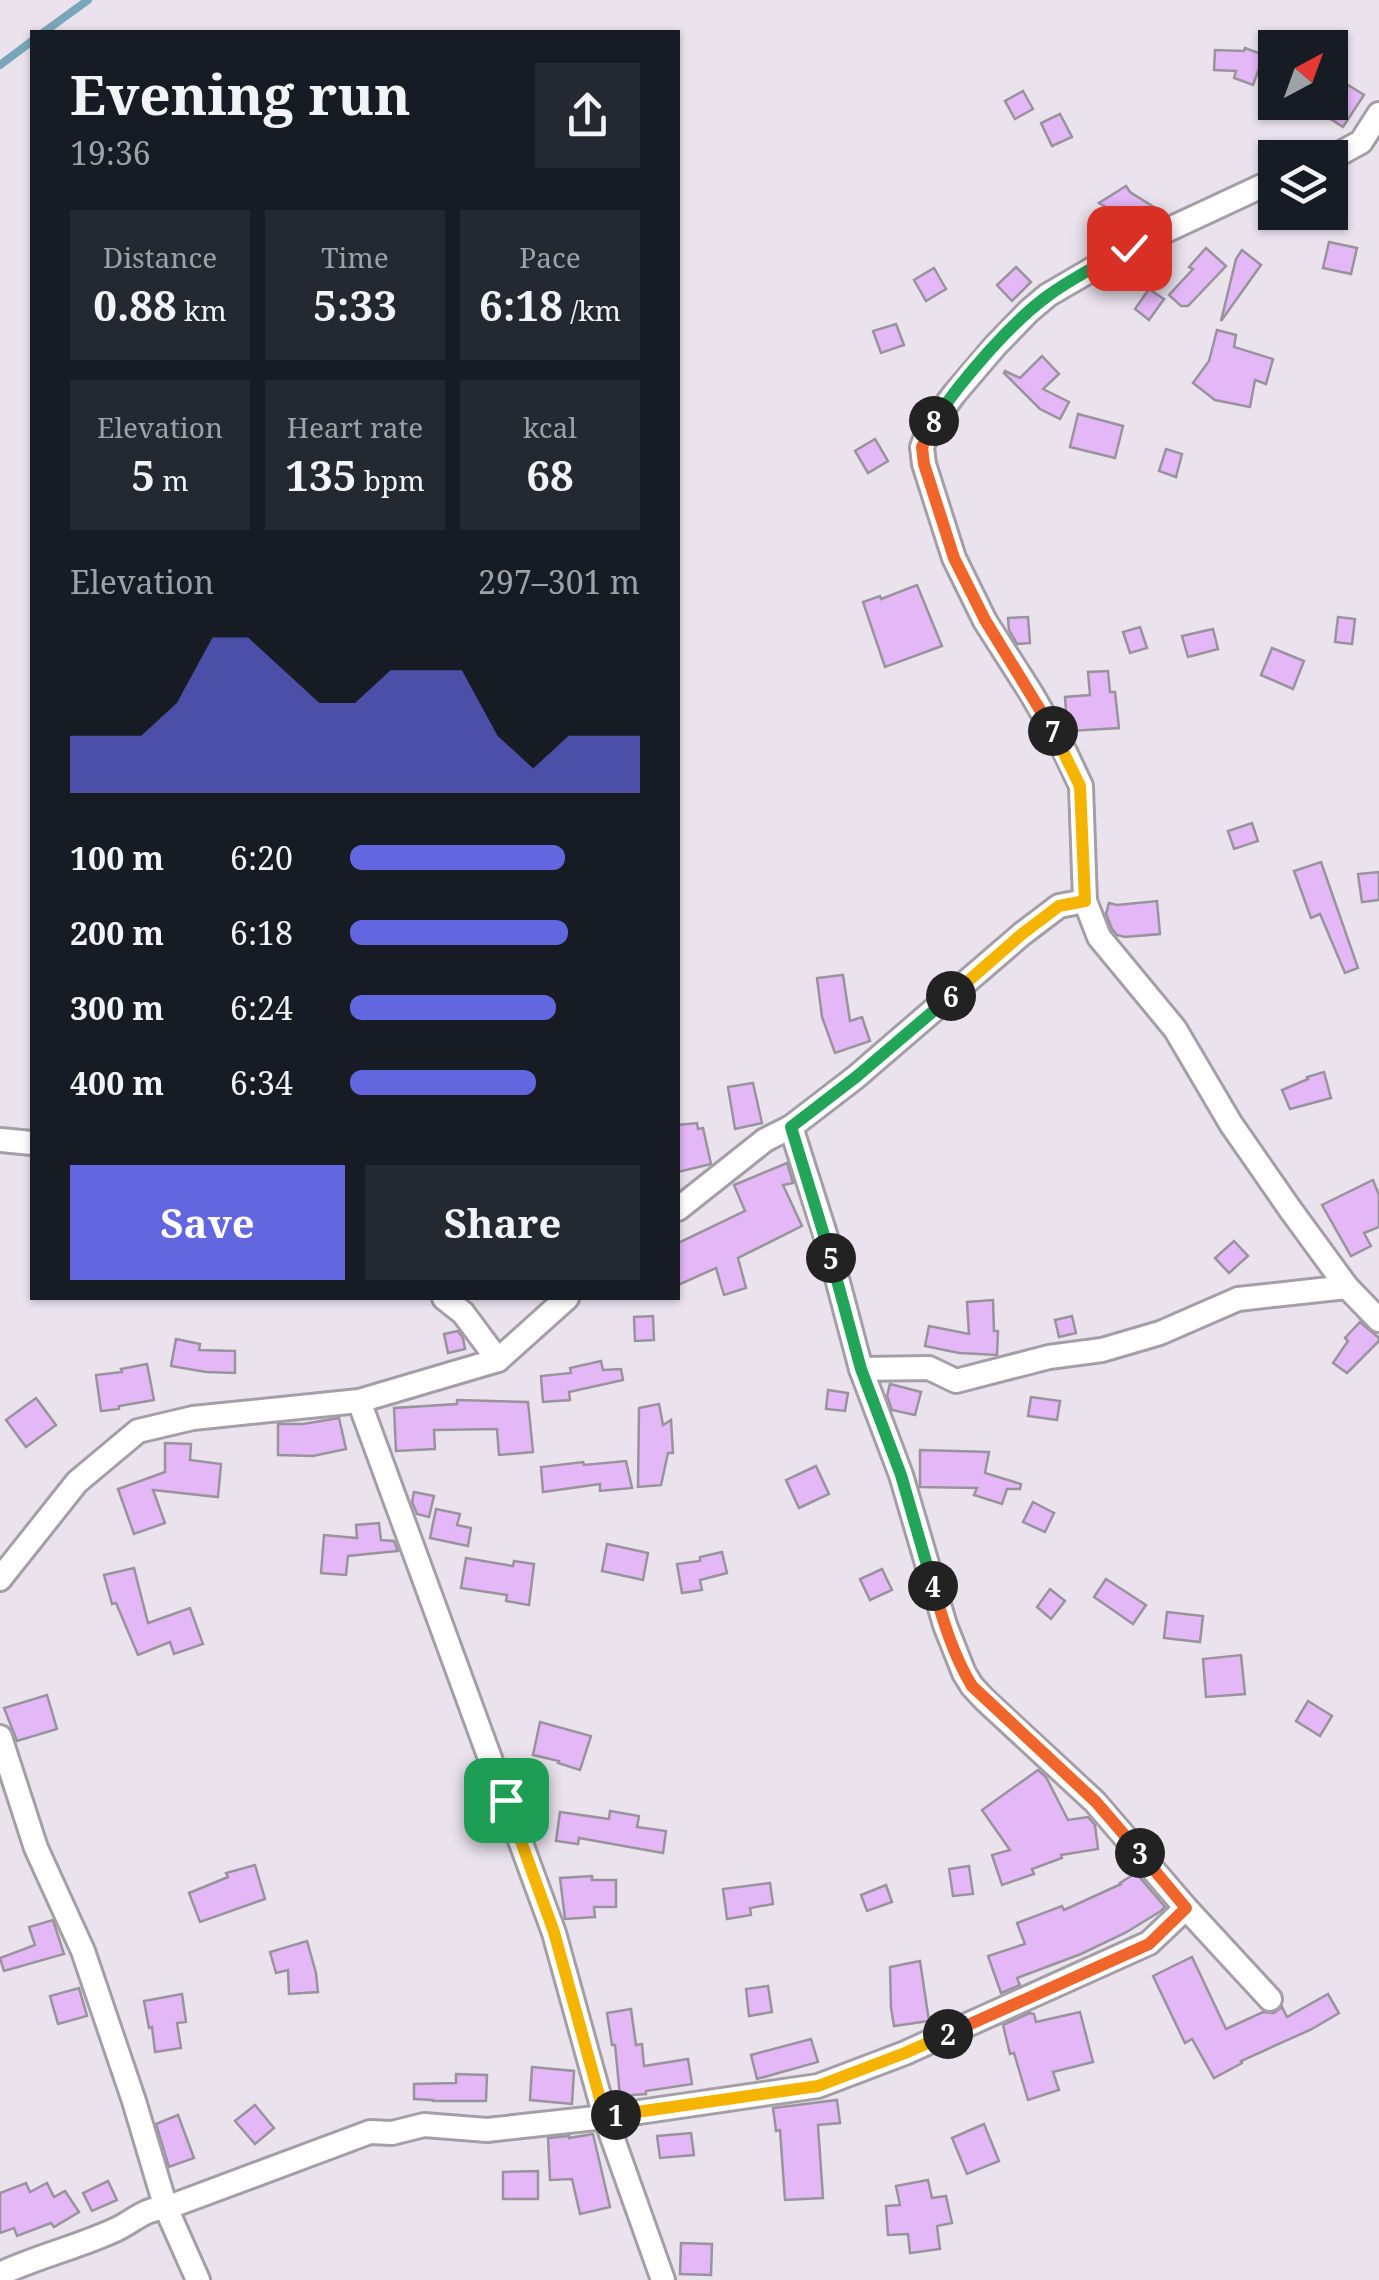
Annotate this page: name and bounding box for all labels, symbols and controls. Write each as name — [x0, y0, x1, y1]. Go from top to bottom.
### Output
north arrow — [1258, 30, 1348, 120]
map controls — [1258, 30, 1348, 230]
text: Evening run — [70, 56, 411, 131]
button: share — [535, 63, 640, 168]
text: 19:36 — [70, 131, 151, 174]
button: layers — [1258, 140, 1348, 230]
pin — [1087, 206, 1172, 291]
icon: check — [1102, 221, 1157, 276]
text: Distance — [103, 238, 217, 276]
text: Time — [321, 238, 389, 276]
text: Pace — [519, 238, 581, 276]
text: 0.88 — [93, 276, 177, 333]
text: 5:33 — [313, 276, 397, 333]
text: 6:18 — [479, 276, 563, 333]
text: km — [177, 291, 227, 329]
text: /km — [563, 291, 621, 329]
pin: 8 — [909, 396, 959, 446]
text: 8 — [926, 402, 942, 440]
text: Elevation — [97, 408, 223, 446]
text: Heart rate — [287, 408, 423, 446]
text: kcal — [523, 408, 577, 446]
text: 5 — [131, 446, 155, 503]
text: 135 — [285, 446, 357, 503]
text: 68 — [526, 446, 574, 503]
text: m — [155, 461, 189, 499]
text: bpm — [357, 461, 425, 499]
text: Elevation — [70, 560, 214, 603]
text: 297–301 m — [478, 560, 640, 603]
pin: 7 — [1028, 706, 1078, 756]
text: 7 — [1045, 712, 1061, 750]
text: 100 m — [70, 836, 164, 879]
text: 6:20 — [230, 836, 293, 879]
text: 200 m — [70, 911, 164, 954]
text: 6:18 — [230, 911, 293, 954]
pin: 6 — [926, 971, 976, 1021]
text: 6 — [943, 977, 959, 1015]
text: 300 m — [70, 986, 164, 1029]
text: 6:24 — [230, 986, 293, 1029]
text: 400 m — [70, 1061, 164, 1104]
text: 6:34 — [230, 1061, 293, 1104]
button: Save — [70, 1165, 345, 1280]
button: Share — [365, 1165, 640, 1280]
pin: 5 — [806, 1233, 856, 1283]
text: 5 — [823, 1239, 839, 1277]
pin: 4 — [908, 1561, 958, 1611]
text: 4 — [925, 1567, 941, 1605]
pin — [464, 1758, 549, 1843]
icon: arrive — [479, 1773, 534, 1828]
pin: 3 — [1115, 1828, 1165, 1878]
text: 3 — [1132, 1834, 1148, 1872]
pin: 2 — [923, 2009, 973, 2059]
text: 2 — [940, 2015, 956, 2053]
pin: 1 — [591, 2090, 641, 2140]
text: 1 — [608, 2096, 624, 2134]

